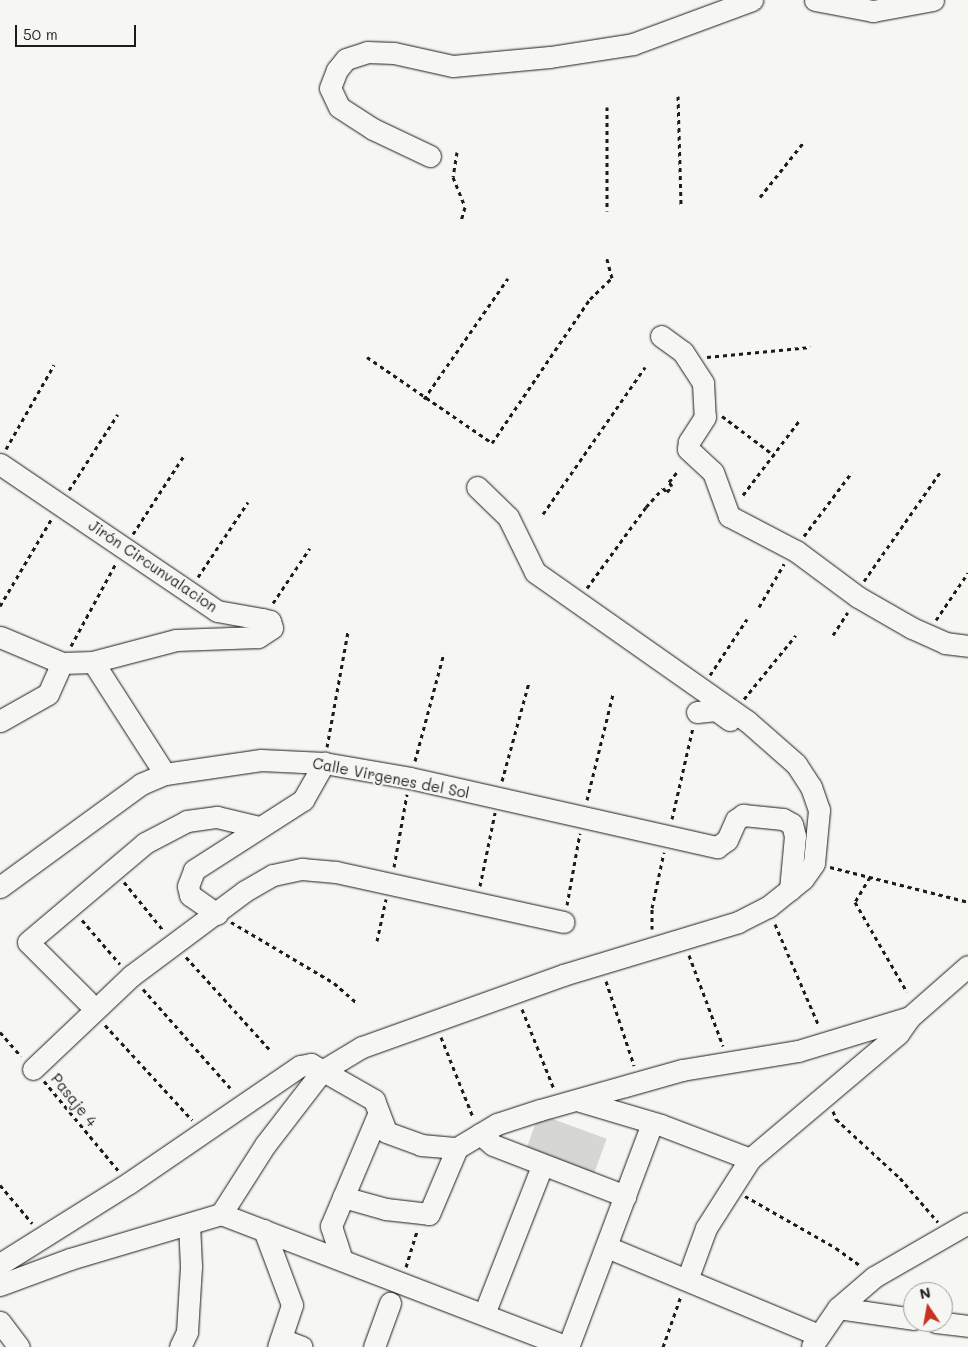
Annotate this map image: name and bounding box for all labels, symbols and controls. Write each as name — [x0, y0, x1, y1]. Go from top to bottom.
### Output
scale bar — [18, 15, 139, 47]
text: 50 m — [23, 24, 58, 44]
street label: Jirón Circunvalacion — [85, 516, 221, 616]
street label: Calle Virgenes del Sol — [311, 754, 471, 802]
street label: Pasaje 4 — [47, 1070, 101, 1130]
north arrow — [903, 1282, 953, 1332]
text: N — [918, 1282, 932, 1303]

